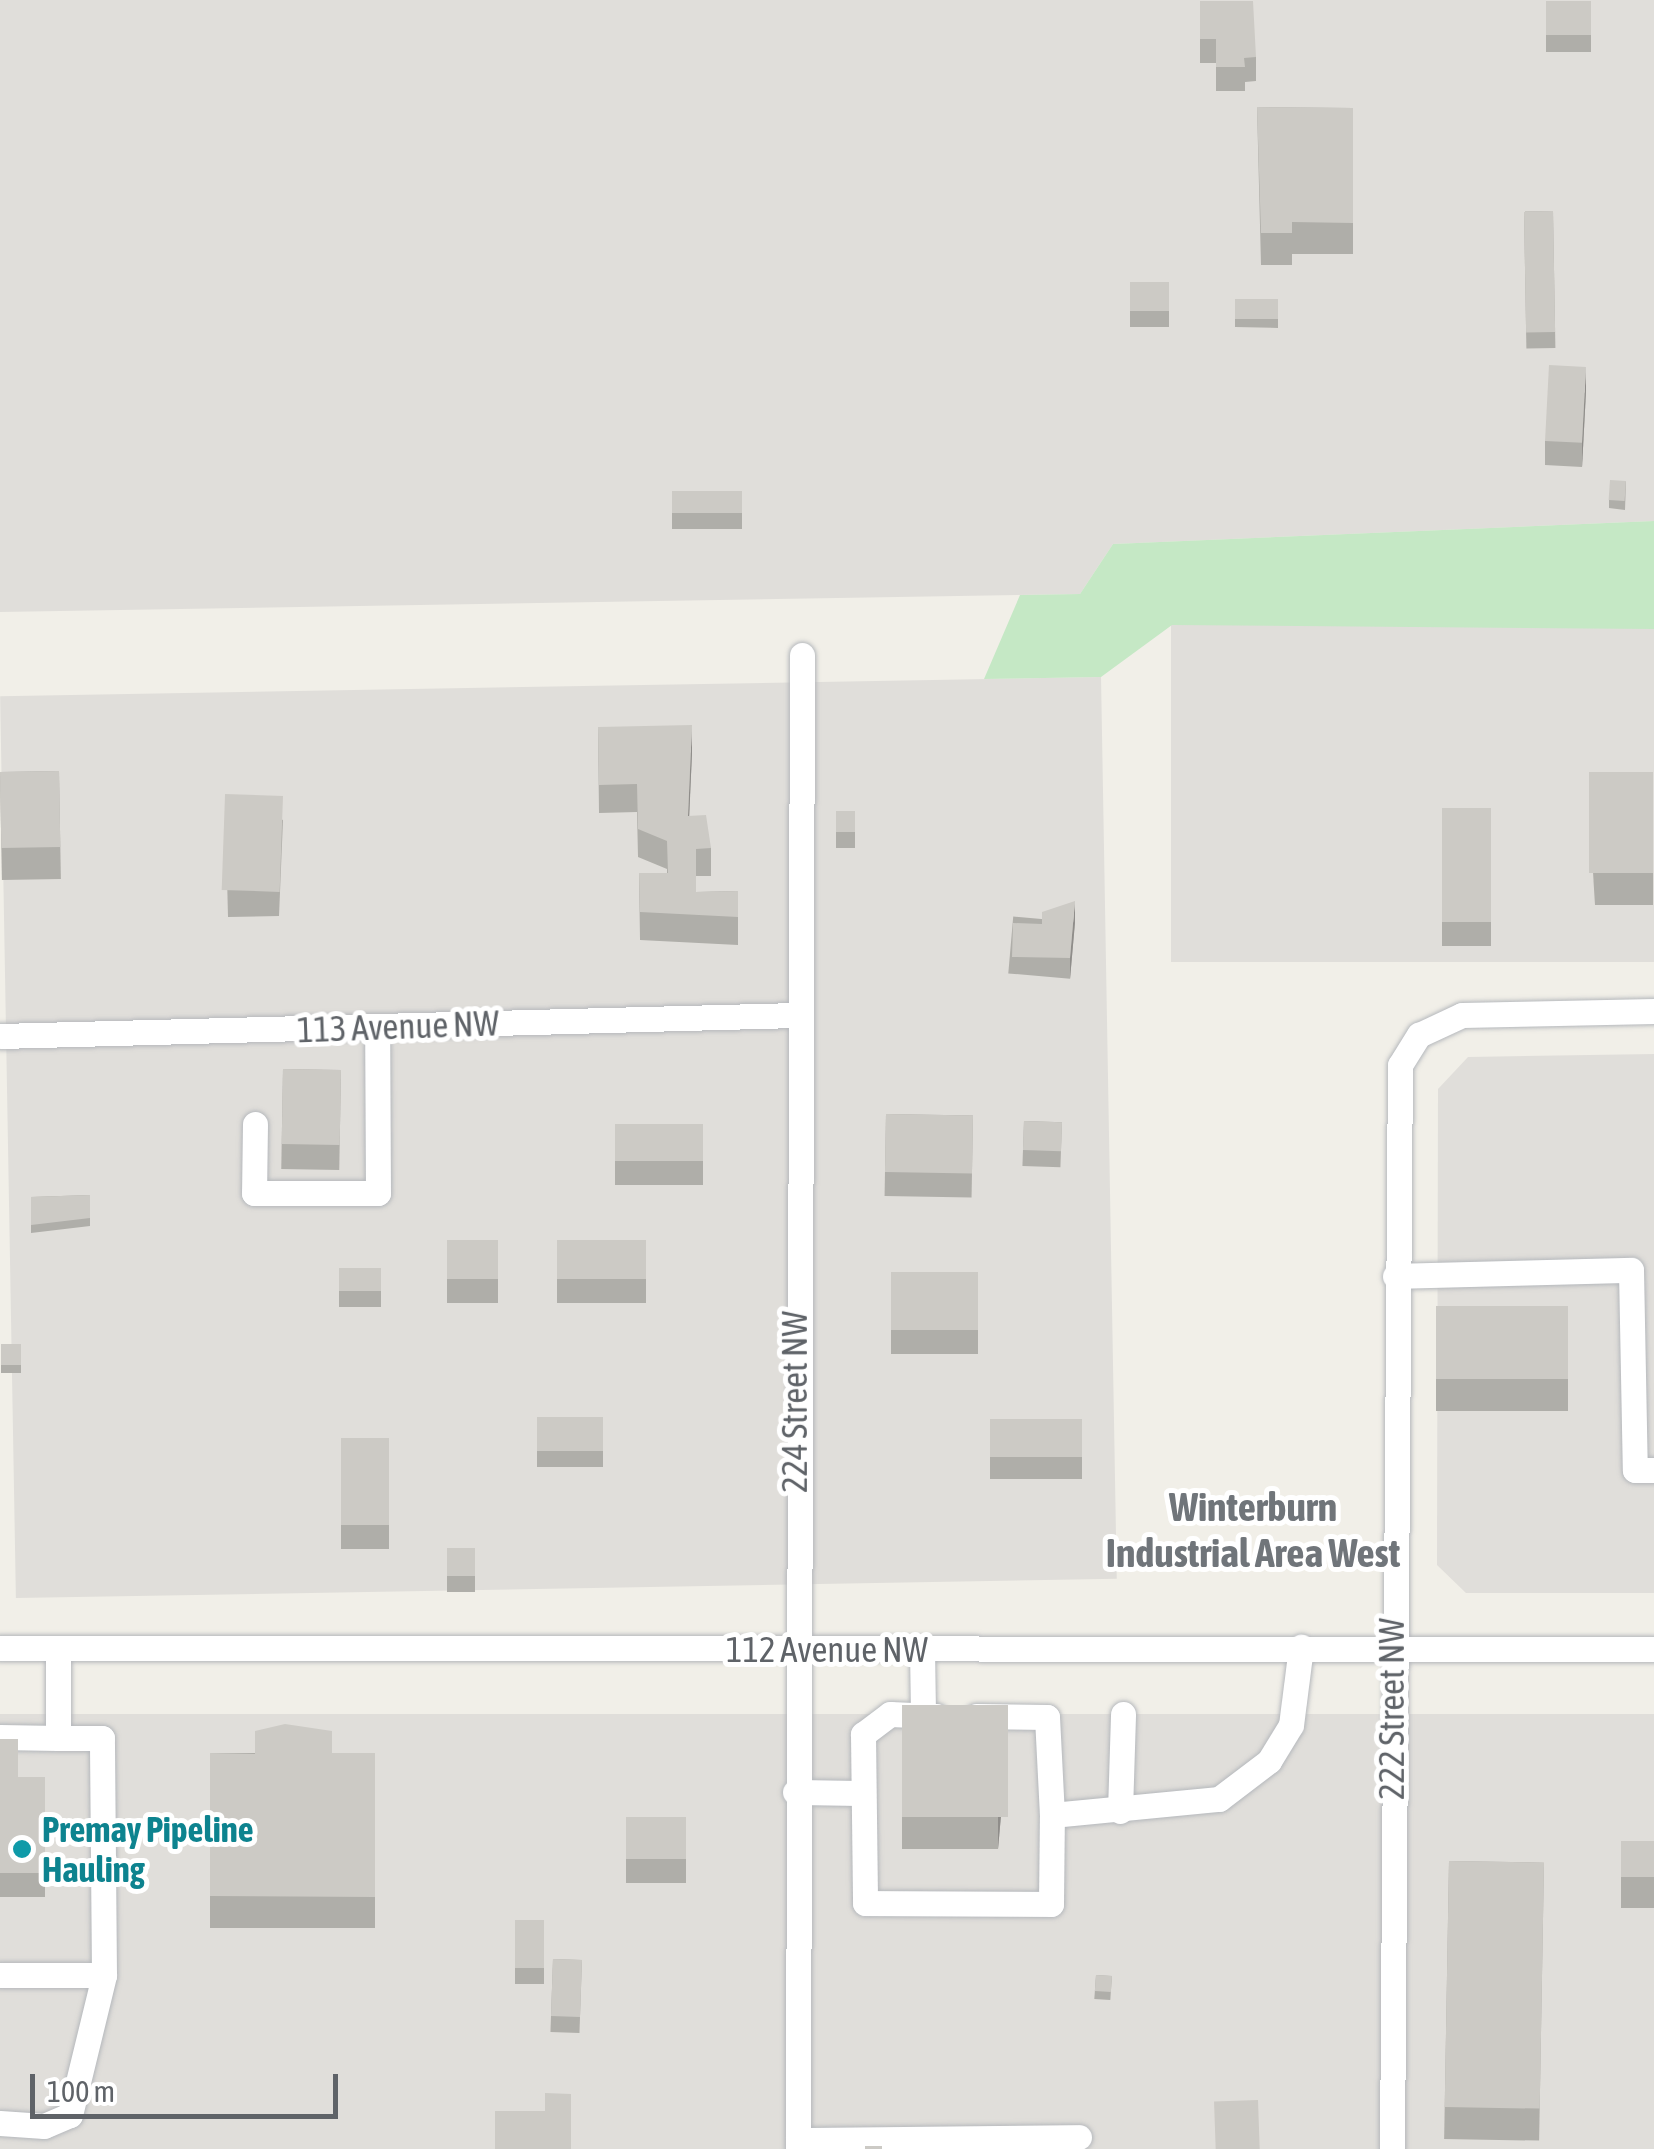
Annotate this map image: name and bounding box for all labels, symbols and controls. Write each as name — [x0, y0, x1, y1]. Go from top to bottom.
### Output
street label: 113 Avenue NW — [296, 1001, 500, 1051]
street label: 224 Street NW — [773, 1311, 815, 1493]
district label: Winterburn Industrial Area West — [1106, 1483, 1400, 1577]
street label: 222 Street NW — [1370, 1618, 1412, 1800]
street label: 112 Avenue NW — [726, 1628, 928, 1670]
place label: Premay Pipeline Hauling — [42, 1808, 254, 1890]
marker: Premay Pipeline Hauling — [11, 1838, 33, 1860]
scale bar — [35, 2054, 342, 2116]
text: 100 m — [47, 2074, 115, 2108]

